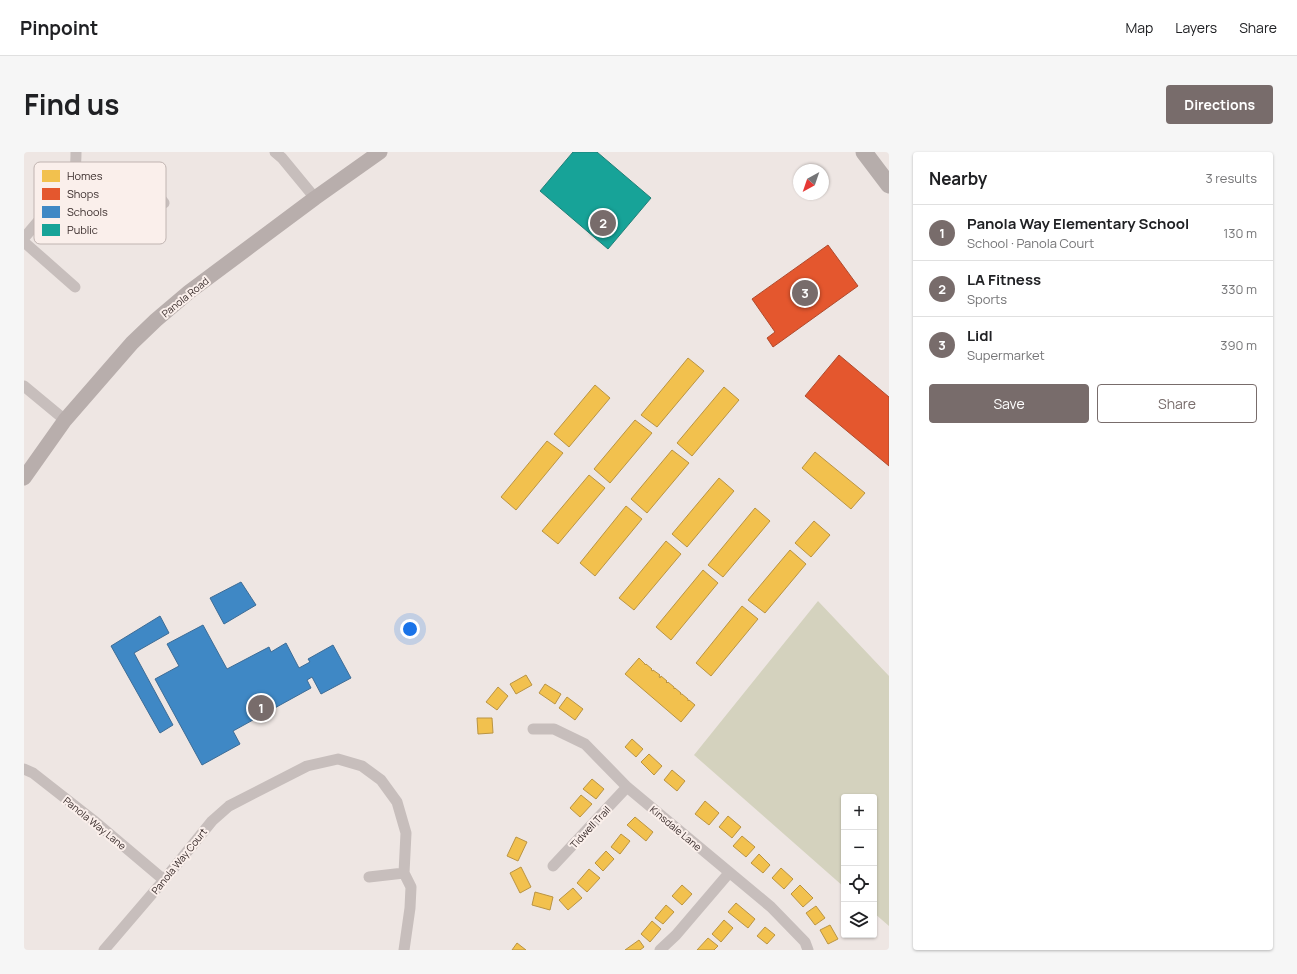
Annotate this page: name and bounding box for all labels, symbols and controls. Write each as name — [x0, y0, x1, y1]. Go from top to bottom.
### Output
text: Pinpoint — [20, 15, 98, 41]
text: Map — [1125, 18, 1153, 37]
text: Layers — [1175, 18, 1217, 37]
text: Share — [1239, 18, 1277, 37]
text: Find us — [24, 85, 119, 123]
button: Directions — [1166, 85, 1273, 124]
legend — [34, 162, 166, 244]
north arrow — [793, 164, 829, 200]
text: Nearby — [929, 167, 987, 190]
text: Homes — [67, 168, 103, 183]
text: 3 results — [1205, 169, 1257, 187]
text: Shops — [67, 186, 99, 201]
text: Schools — [67, 204, 108, 219]
pin: 2 — [590, 208, 616, 238]
text: Panola Way Elementary School — [967, 213, 1189, 234]
text: Public — [67, 222, 98, 237]
text: 1 — [939, 224, 945, 242]
text: 130 m — [1223, 224, 1257, 242]
text: School · Panola Court — [967, 234, 1094, 252]
text: LA Fitness — [967, 269, 1041, 290]
street label: Panola Road — [159, 274, 212, 320]
pin: 3 — [792, 278, 818, 308]
text: 2 — [938, 280, 946, 298]
text: 330 m — [1221, 280, 1257, 298]
text: Sports — [967, 290, 1007, 308]
text: Lidl — [967, 325, 993, 346]
text: 3 — [938, 336, 946, 354]
text: 390 m — [1220, 336, 1257, 354]
text: Supermarket — [967, 346, 1045, 364]
button: Save — [929, 384, 1089, 423]
button: Share — [1097, 384, 1257, 423]
your location — [400, 619, 420, 639]
pin: 1 — [248, 693, 274, 723]
street label: Panola Way Lane — [61, 793, 129, 853]
map controls — [841, 794, 877, 938]
button: + — [841, 794, 877, 830]
street label: Kinsdale Lane — [647, 802, 705, 854]
street label: Tidwell Trail — [567, 803, 613, 851]
street label: Panola Way Court — [148, 825, 210, 897]
button: − — [841, 830, 877, 866]
button: locate — [841, 866, 877, 902]
button: layers — [841, 902, 877, 938]

